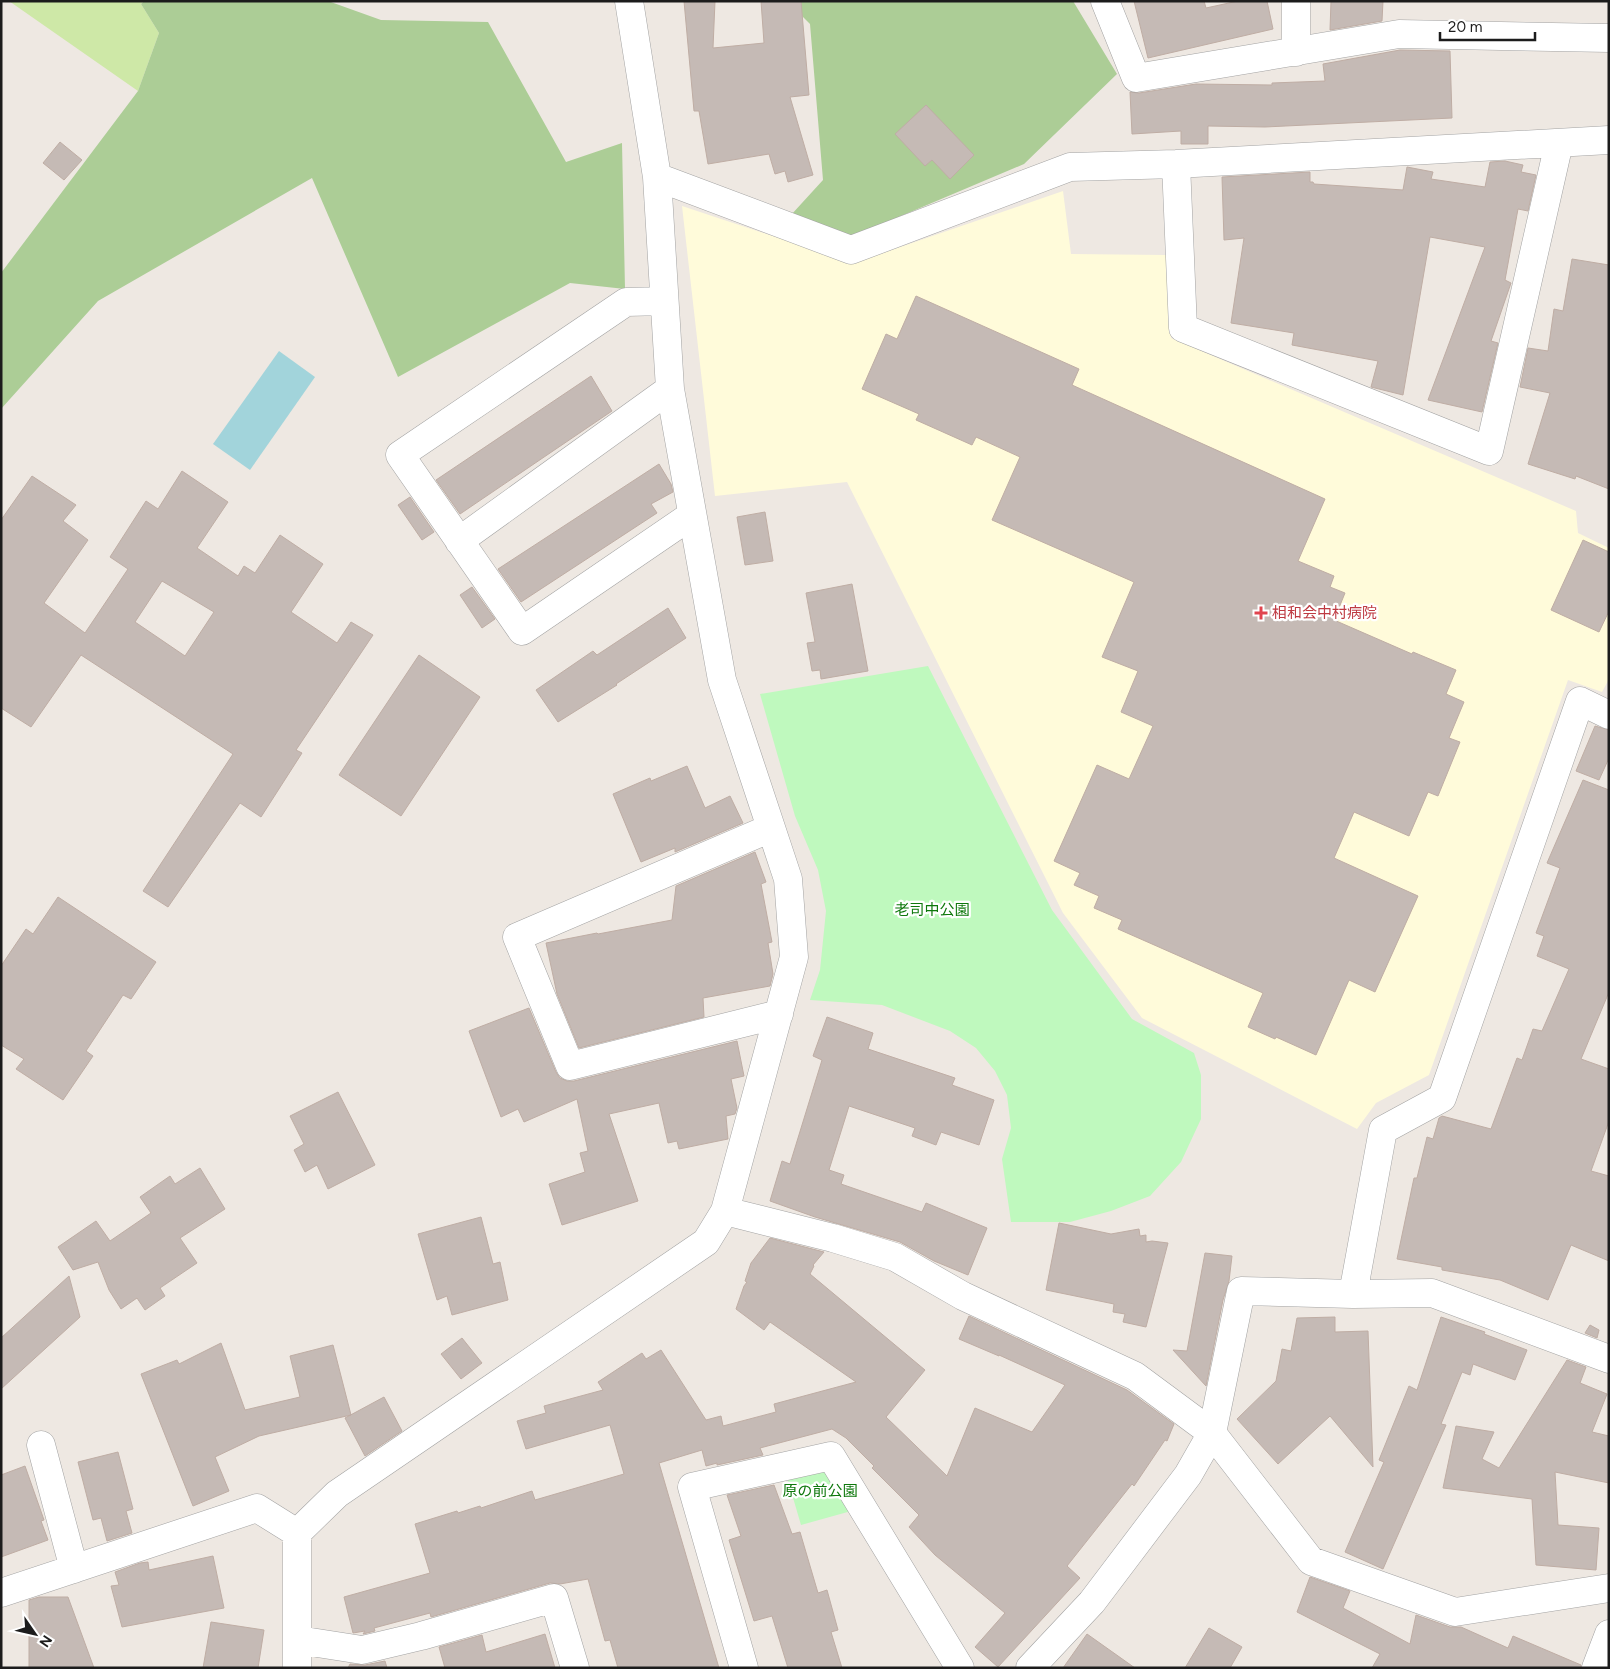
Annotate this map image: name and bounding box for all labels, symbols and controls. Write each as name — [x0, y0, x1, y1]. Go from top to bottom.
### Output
scale bar — [1440, 10, 1535, 42]
text: 20 m — [1448, 18, 1482, 36]
place label: 相和会中村病院 — [1272, 604, 1377, 622]
marker: 相和会中村病院 — [1254, 606, 1268, 620]
park label: 老司中公園 — [894, 901, 970, 919]
park label: 原の前公園 — [782, 1482, 858, 1500]
north arrow — [10, 1609, 60, 1659]
text: N — [35, 1632, 55, 1650]

